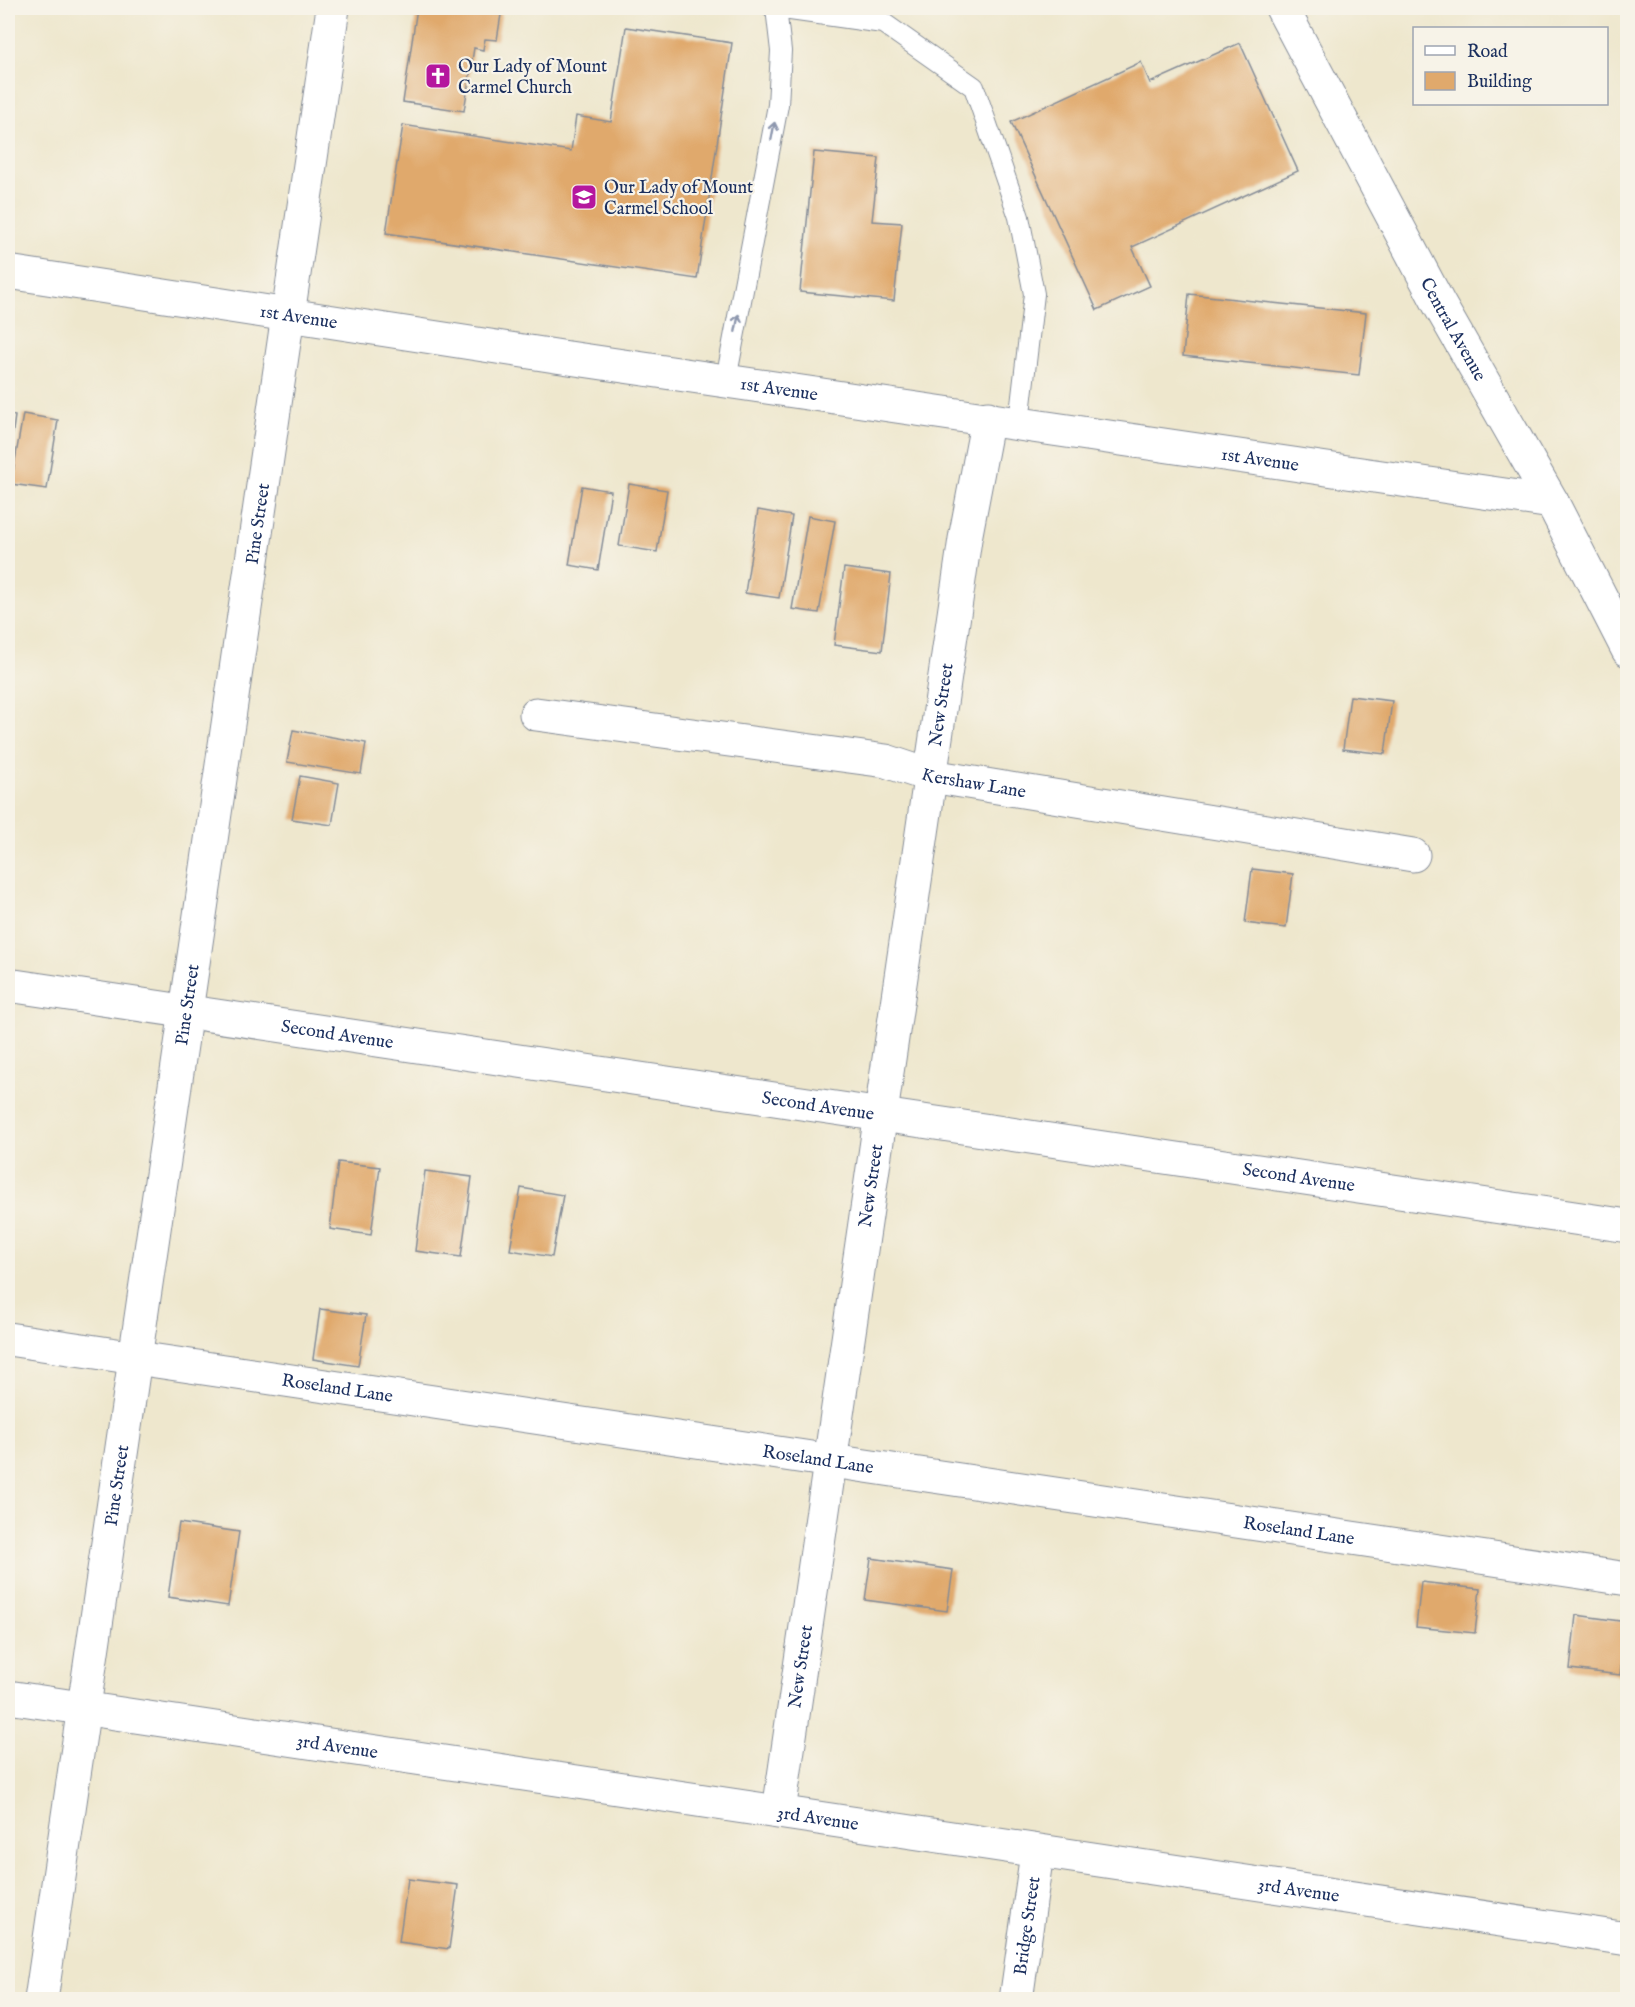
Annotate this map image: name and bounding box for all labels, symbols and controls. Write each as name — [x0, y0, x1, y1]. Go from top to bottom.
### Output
legend — [1413, 27, 1608, 105]
text: Road — [1467, 41, 1508, 64]
place label: Our Lady of Mount Carmel Church — [458, 56, 607, 100]
church icon: Our Lady of Mount Carmel Church — [423, 61, 453, 91]
text: Building — [1467, 71, 1532, 94]
one-way arrow — [768, 122, 779, 142]
place label: Our Lady of Mount Carmel School — [604, 177, 753, 221]
school or university icon: Our Lady of Mount Carmel School — [569, 182, 599, 212]
street label: Central Avenue — [1414, 274, 1491, 386]
street label: 1st Avenue — [258, 301, 339, 335]
one-way arrow — [732, 314, 743, 333]
street label: 1st Avenue — [739, 373, 819, 407]
street label: 1st Avenue — [1219, 444, 1300, 478]
street label: Pine Street — [242, 482, 276, 566]
street label: New Street — [925, 662, 960, 748]
street label: Kershaw Lane — [918, 764, 1028, 804]
street label: Pine Street — [171, 963, 206, 1047]
street label: Second Avenue — [280, 1016, 395, 1055]
street label: Second Avenue — [760, 1087, 875, 1127]
street label: New Street — [854, 1143, 889, 1229]
street label: Second Avenue — [1241, 1159, 1356, 1198]
street label: Roseland Lane — [280, 1370, 394, 1409]
street label: Roseland Lane — [761, 1441, 875, 1480]
street label: Pine Street — [101, 1444, 135, 1528]
street label: Roseland Lane — [1242, 1512, 1356, 1551]
street label: New Street — [784, 1624, 819, 1710]
street label: 3rd Avenue — [295, 1730, 379, 1765]
street label: 3rd Avenue — [776, 1802, 860, 1837]
street label: 3rd Avenue — [1256, 1874, 1341, 1909]
street label: Bridge Street — [1010, 1875, 1047, 1977]

